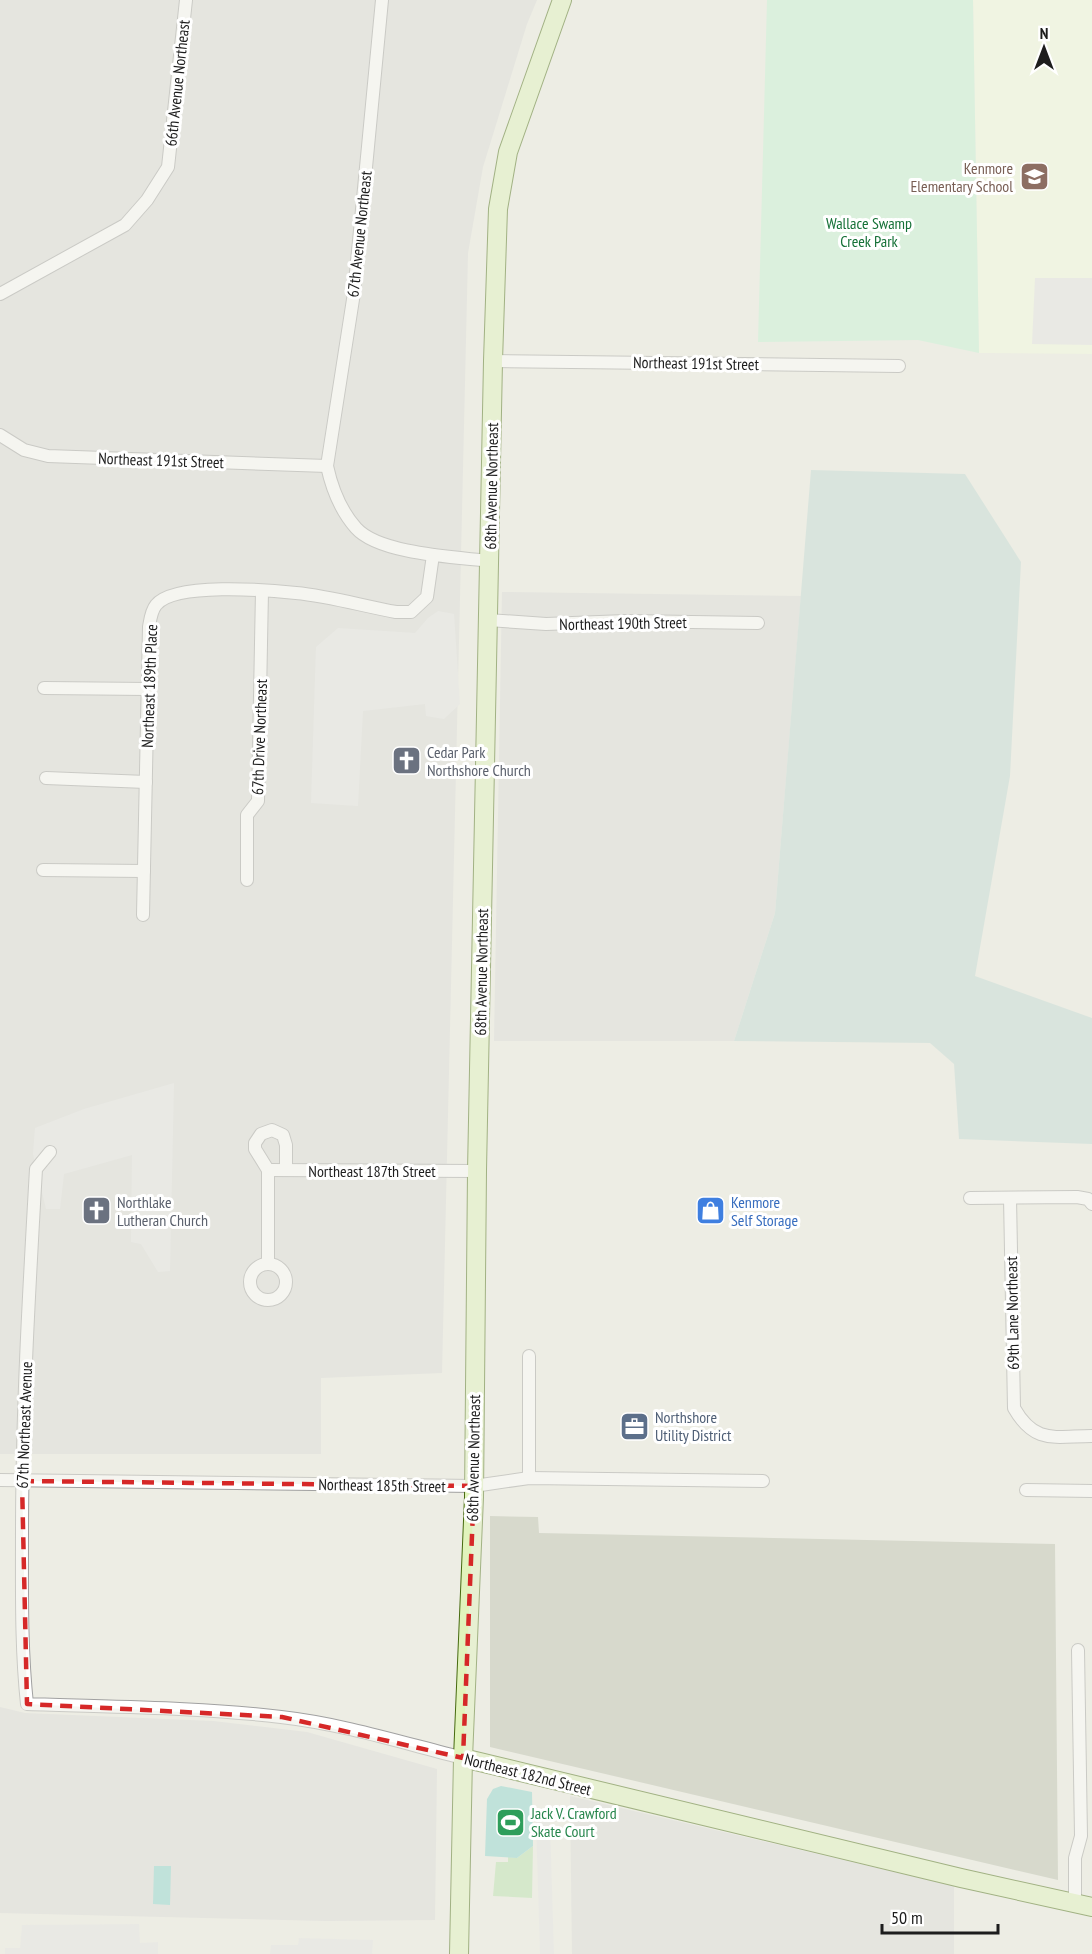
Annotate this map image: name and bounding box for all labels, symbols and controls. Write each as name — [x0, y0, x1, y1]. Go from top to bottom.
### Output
street label: 66th Avenue Northeast — [160, 18, 194, 147]
north arrow — [1014, 18, 1074, 78]
text: N — [1040, 23, 1048, 43]
place label: Kenmore Elementary School — [910, 158, 1013, 196]
school or university icon: Kenmore Elementary School — [1018, 161, 1050, 193]
street label: 67th Avenue Northeast — [342, 169, 376, 298]
park label: Wallace Swamp Creek Park — [826, 213, 912, 251]
street label: Northeast 191st Street — [633, 352, 760, 374]
street label: 68th Avenue Northeast — [480, 422, 502, 550]
street label: Northeast 191st Street — [98, 448, 225, 472]
street label: Northeast 190th Street — [559, 612, 688, 634]
street label: Northeast 189th Place — [137, 624, 161, 748]
street label: 67th Drive Northeast — [247, 678, 271, 795]
place label: Cedar Park Northshore Church — [427, 742, 531, 780]
church icon: Cedar Park Northshore Church — [390, 745, 422, 777]
street label: 68th Avenue Northeast — [470, 908, 492, 1036]
street label: Northeast 187th Street — [308, 1161, 436, 1181]
place label: Northlake Lutheran Church — [117, 1192, 208, 1230]
place label: Kenmore Self Storage — [731, 1192, 798, 1230]
church icon: Northlake Lutheran Church — [80, 1195, 112, 1227]
shop icon: Kenmore Self Storage — [694, 1195, 726, 1227]
street label: 69th Lane Northeast — [1001, 1255, 1023, 1370]
street label: 67th Northeast Avenue — [12, 1361, 36, 1489]
street label: 68th Avenue Northeast — [462, 1394, 484, 1522]
place label: Northshore Utility District — [655, 1407, 732, 1445]
office icon: Northshore Utility District — [618, 1410, 650, 1442]
street label: Northeast 185th Street — [318, 1474, 447, 1496]
street label: Northeast 182nd Street — [463, 1749, 594, 1800]
place label: Jack V. Crawford Skate Court — [530, 1803, 617, 1841]
sports icon: Jack V. Crawford Skate Court — [494, 1806, 526, 1838]
scale bar — [882, 1897, 998, 1935]
text: 50 m — [891, 1906, 923, 1929]

